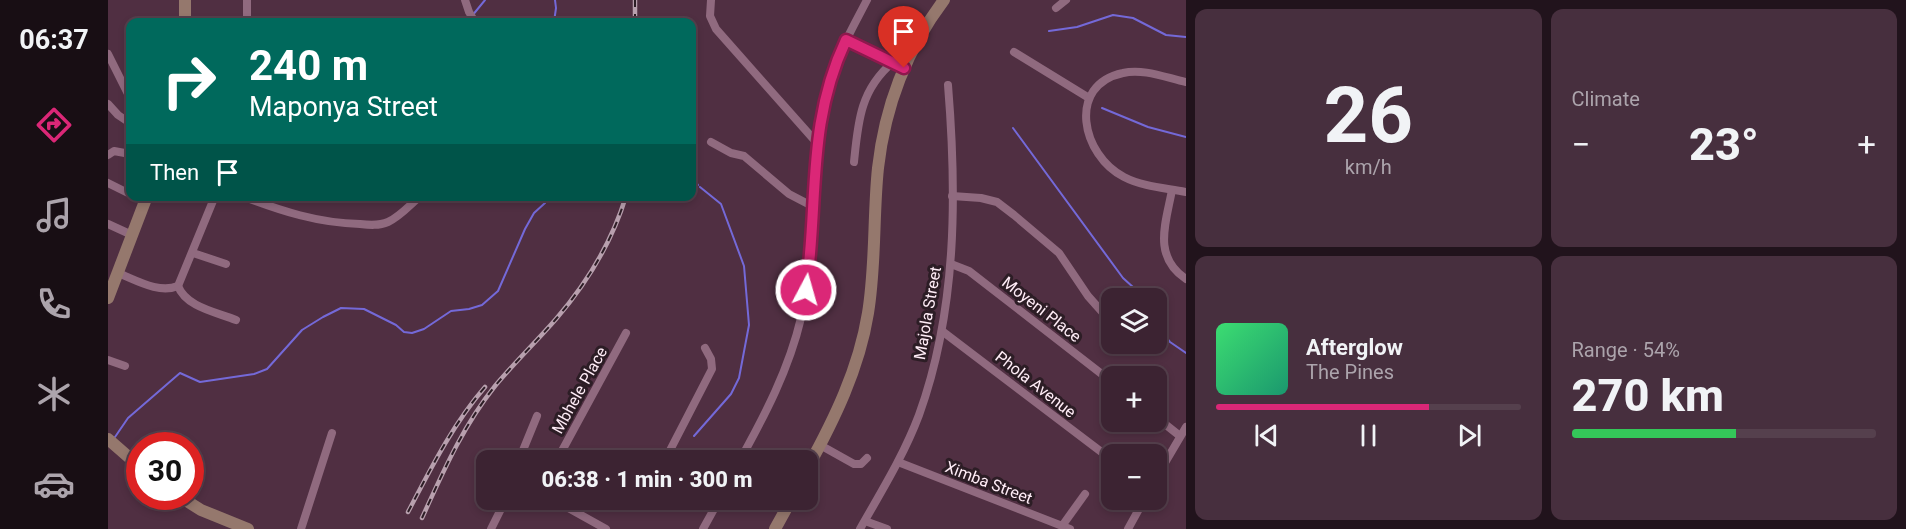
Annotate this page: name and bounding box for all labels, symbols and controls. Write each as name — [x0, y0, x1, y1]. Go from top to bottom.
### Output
pin — [878, 6, 929, 68]
icon: arrive — [887, 15, 920, 48]
text: 06:37 — [19, 24, 89, 56]
text: 240 m — [249, 41, 368, 90]
icon: right — [150, 42, 228, 120]
text: 26 — [1323, 70, 1413, 161]
text: Climate — [1572, 87, 1640, 111]
text: Maponya Street — [249, 91, 438, 123]
icon: directions — [33, 104, 75, 146]
text: 23° — [1689, 118, 1759, 171]
text: − — [1572, 125, 1590, 164]
text: + — [1857, 125, 1876, 164]
text: km/h — [1345, 155, 1392, 179]
icon: arrive — [211, 156, 244, 189]
text: Then — [150, 160, 199, 185]
icon: music — [33, 194, 75, 236]
position arrow — [774, 258, 838, 322]
street label: Majola Street — [910, 265, 945, 361]
street label: Moyeni Place — [998, 273, 1085, 346]
icon: phone — [33, 283, 75, 325]
map controls — [1101, 288, 1167, 510]
button: layers — [1101, 288, 1167, 354]
text: Afterglow — [1306, 335, 1403, 360]
text: Range · 54% — [1572, 338, 1680, 362]
street label: Mbhele Place — [548, 344, 611, 437]
street label: Phola Avenue — [992, 347, 1080, 422]
text: The Pines — [1306, 360, 1394, 384]
button: + — [1101, 366, 1167, 432]
text: 270 km — [1572, 369, 1724, 422]
icon: climate — [33, 373, 75, 415]
icon: previous — [1250, 419, 1283, 452]
icon: pause — [1352, 419, 1385, 452]
icon: next — [1453, 419, 1486, 452]
speed limit sign: 30 — [126, 432, 204, 510]
button: − — [1101, 444, 1167, 510]
street label: Ximba Street — [943, 457, 1035, 508]
icon: car — [33, 463, 75, 505]
text: 06:38 · 1 min · 300 m — [542, 467, 752, 492]

